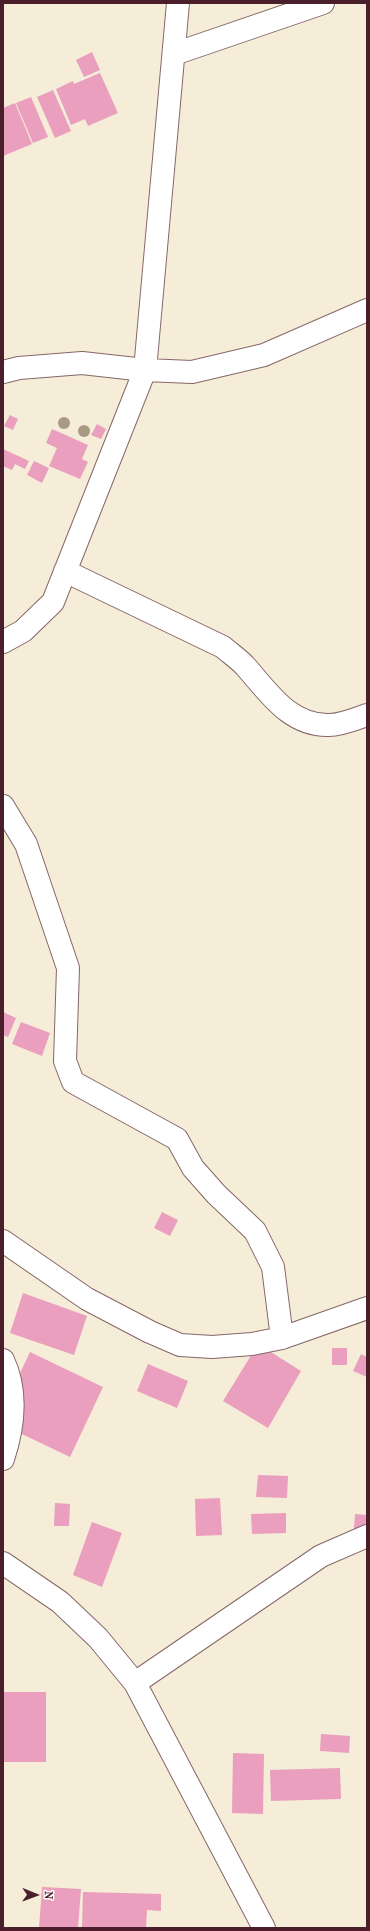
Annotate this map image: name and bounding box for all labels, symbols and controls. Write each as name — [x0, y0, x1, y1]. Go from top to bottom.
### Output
north arrow — [16, 1875, 56, 1915]
text: N — [42, 1891, 55, 1900]

